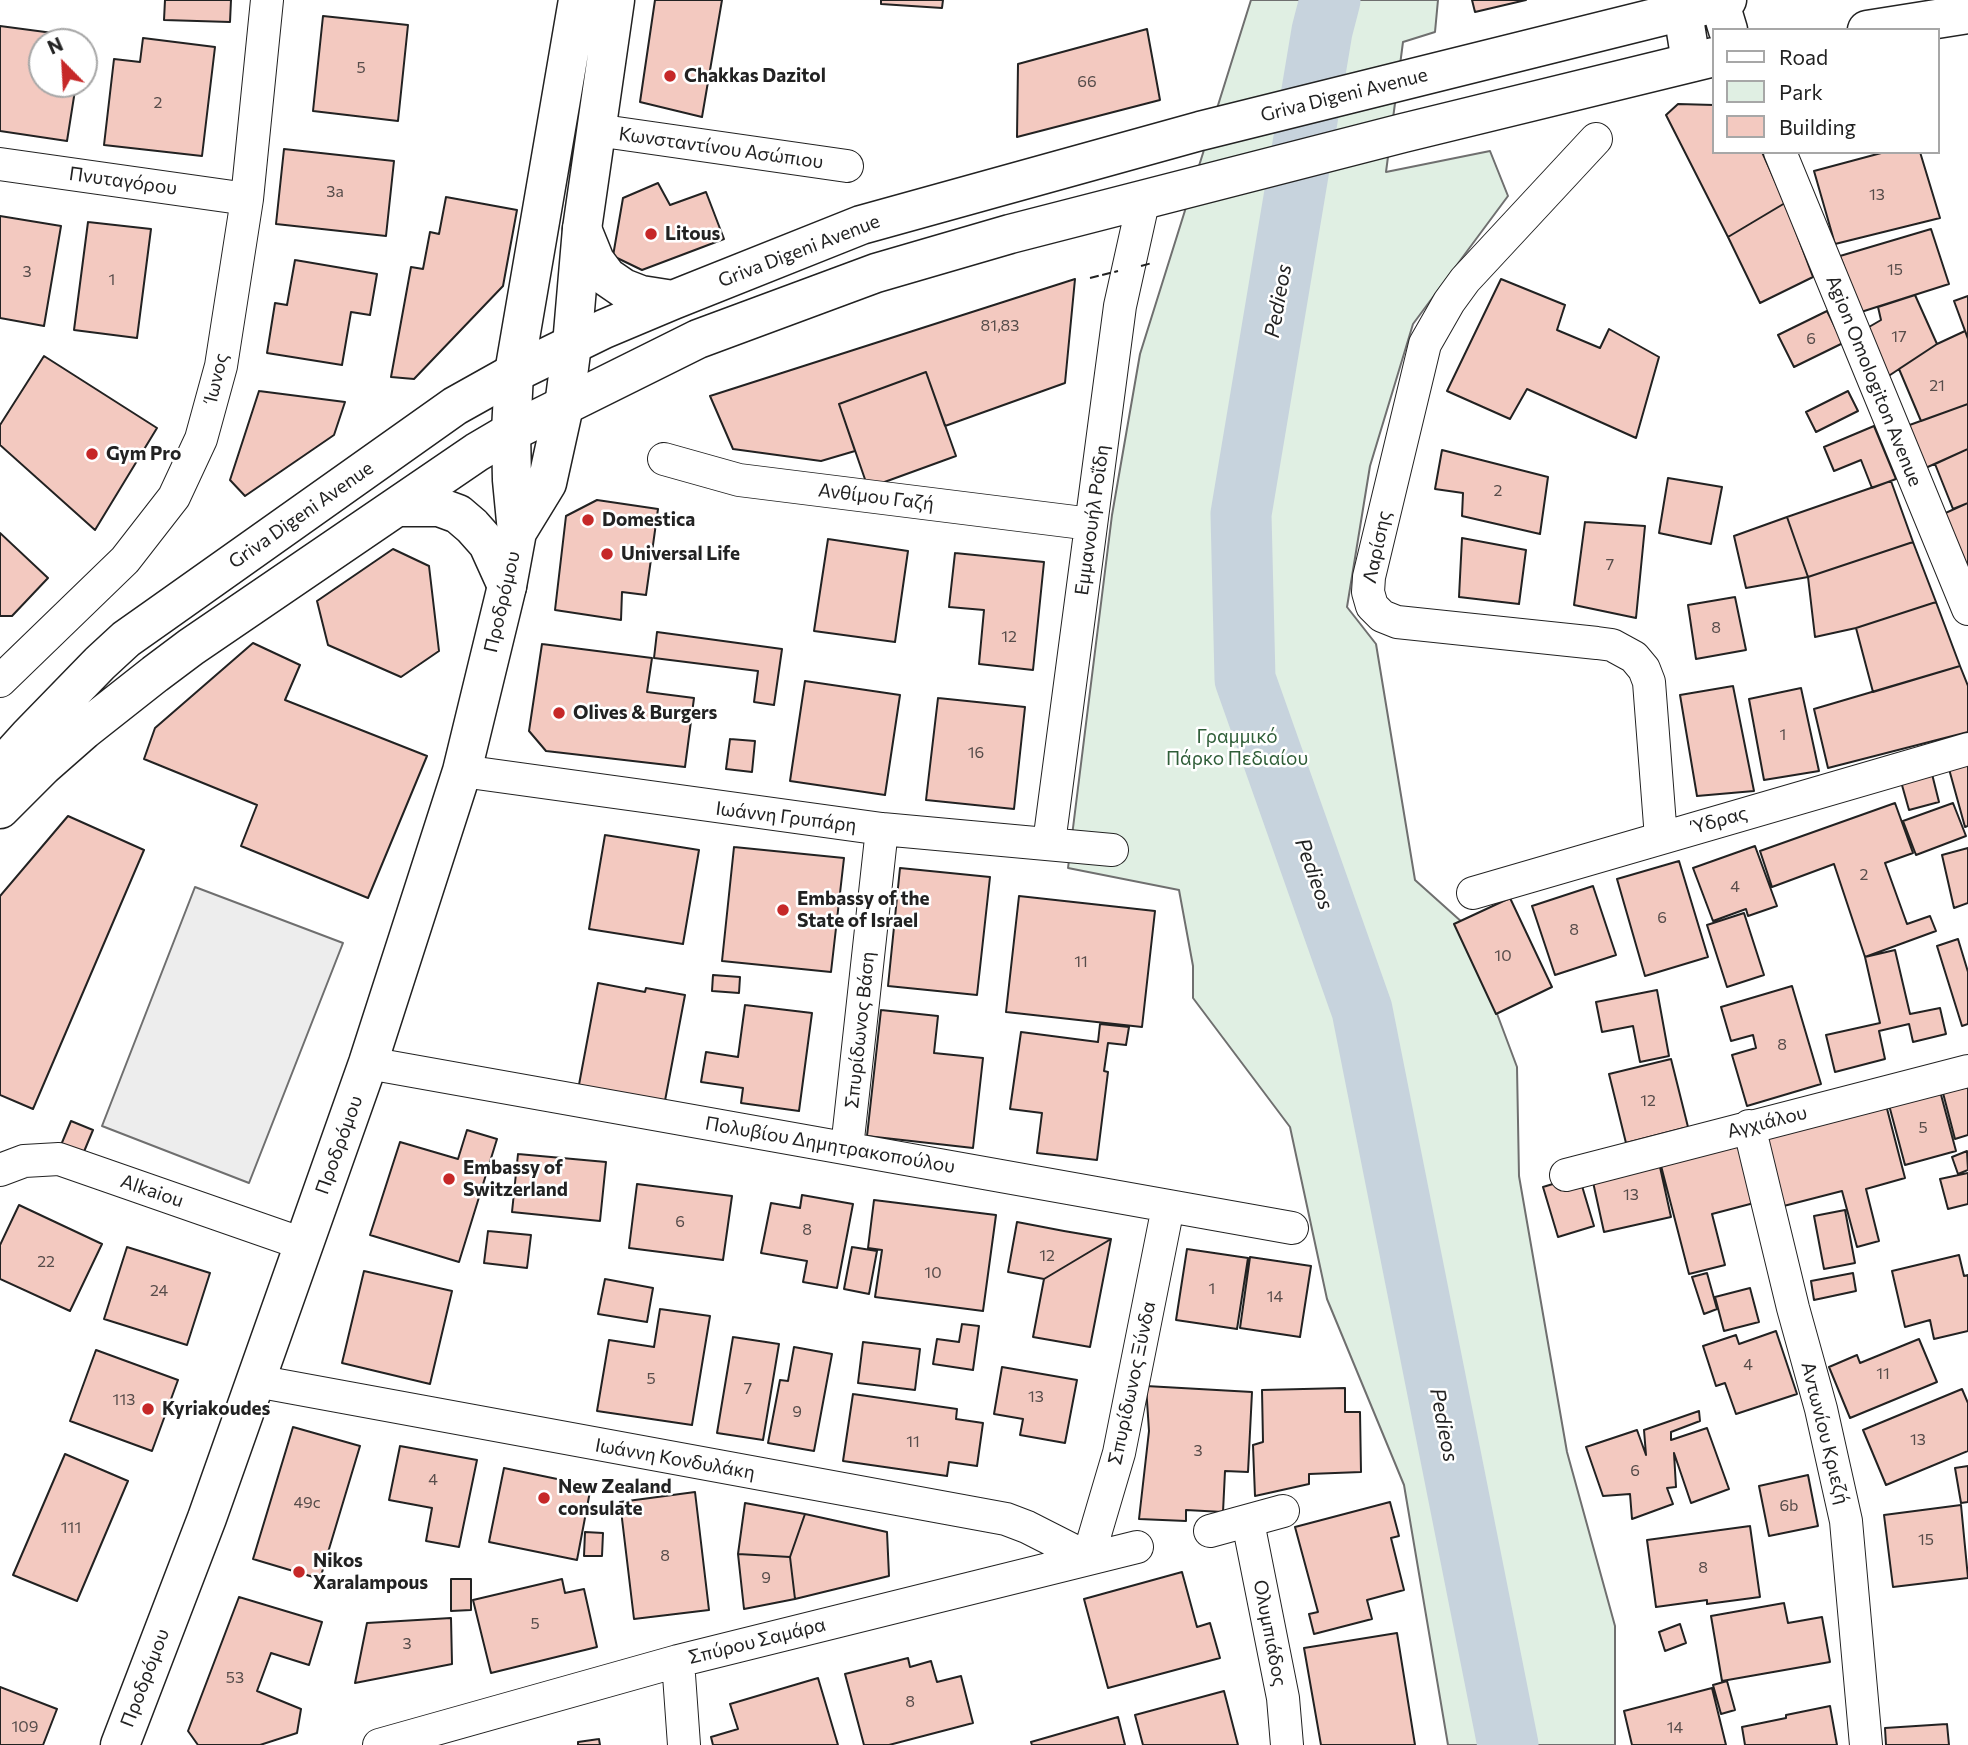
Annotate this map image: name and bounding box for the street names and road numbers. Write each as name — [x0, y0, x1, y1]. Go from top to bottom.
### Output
street label: Griva Digeni Avenue — [1258, 63, 1430, 127]
street label: Κωνσταντίνου Ασώπιου — [617, 122, 825, 174]
street label: Πνυταγόρου — [68, 162, 178, 200]
street label: Griva Digeni Avenue — [715, 210, 883, 292]
street label: Agion Omologiton Avenue — [1821, 272, 1927, 490]
street label: Ίωνος — [199, 351, 233, 405]
street label: Εμμανουήλ Ροΐδη — [1070, 443, 1114, 597]
street label: Griva Digeni Avenue — [224, 457, 378, 573]
street label: Ανθίμου Γαζή — [817, 479, 935, 515]
street label: Λαρίσης — [1358, 509, 1396, 585]
street label: Προδρόμου — [479, 549, 525, 655]
street label: Ιωάννη Γρυπάρη — [714, 797, 858, 837]
street label: Ύδρας — [1690, 801, 1750, 839]
street label: Σπυρίδωνος Βάση — [840, 950, 880, 1110]
street label: Προδρόμου — [311, 1092, 367, 1198]
street label: Αγχιάλου — [1725, 1101, 1809, 1143]
street label: Πολυβίου Δημητρακοπούλου — [703, 1112, 957, 1178]
street label: Alkaiou — [118, 1170, 186, 1212]
street label: Σπυρίδωνος Ξύνδα — [1104, 1299, 1160, 1467]
street label: Αντωνίου Κριεζή — [1796, 1360, 1854, 1506]
street label: Ιωάννη Κονδυλάκη — [593, 1434, 757, 1484]
street label: Ολυμπιάδος — [1249, 1578, 1291, 1688]
street label: Σπύρου Σαμάρα — [686, 1613, 828, 1669]
street label: Προδρόμου — [116, 1626, 174, 1730]

